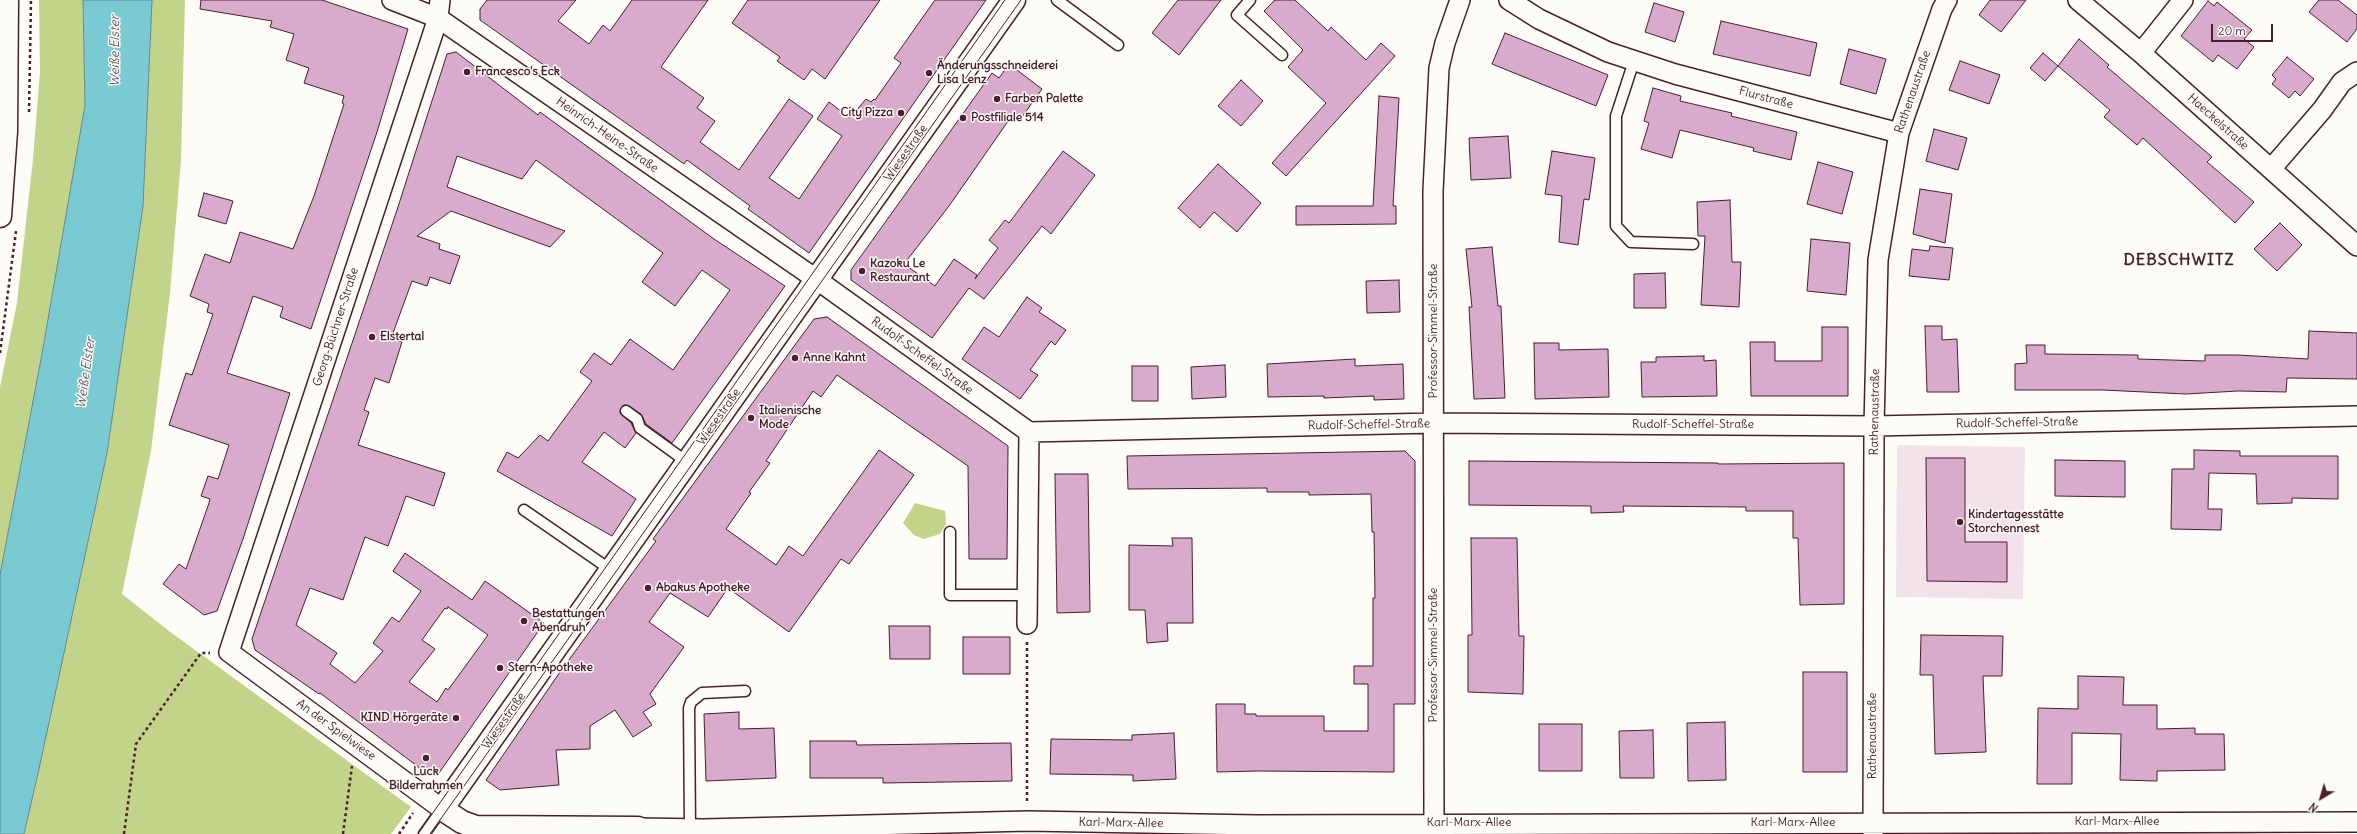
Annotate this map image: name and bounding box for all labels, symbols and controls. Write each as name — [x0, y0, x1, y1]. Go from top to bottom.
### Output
water label: Weiße Elster — [107, 15, 123, 87]
scale bar — [2213, 16, 2275, 42]
text: 20 m — [2218, 23, 2246, 38]
street label: Rathenaustraße — [1892, 49, 1934, 135]
place label: Änderungsschneiderei Lisa Lenz — [937, 59, 1058, 87]
place label: Francesco's Eck — [475, 65, 560, 79]
marker: Francesco's Eck — [462, 67, 472, 77]
marker: Änderungsschneiderei Lisa Lenz — [924, 68, 934, 78]
street label: Flurstraße — [1737, 84, 1795, 112]
street label: Haeckelstraße — [2184, 91, 2252, 153]
place label: Farben Palette — [1005, 92, 1083, 106]
street label: Heinrich-Heine-Straße — [553, 94, 661, 176]
marker: Farben Palette — [992, 94, 1002, 104]
place label: City Pizza — [841, 106, 893, 120]
marker: City Pizza — [896, 108, 906, 118]
place label: Postfiliale 514 — [971, 111, 1044, 125]
marker: Postfiliale 514 — [958, 113, 968, 123]
street label: Wiesestraße — [881, 122, 931, 184]
district label: DEBSCHWITZ — [2124, 250, 2234, 270]
place label: Kazoku Le Restaurant — [870, 257, 930, 285]
street label: Professor-Simmel-Straße — [1427, 264, 1441, 398]
street label: Georg-Büchner-Straße — [310, 266, 362, 388]
marker: Kazoku Le Restaurant — [857, 266, 867, 276]
street label: Rudolf-Scheffel-Straße — [868, 314, 976, 398]
place label: Elstertal — [380, 330, 424, 344]
marker: Elstertal — [367, 332, 377, 342]
water label: Weiße Elster — [73, 337, 99, 409]
place label: Anne Kahnt — [803, 351, 866, 365]
marker: Anne Kahnt — [790, 353, 800, 363]
street label: Rathenaustraße — [1867, 369, 1883, 455]
street label: Wiesestraße — [694, 386, 744, 448]
place label: Italienische Mode — [759, 404, 821, 432]
marker: Italienische Mode — [746, 413, 756, 423]
street label: Rudolf-Scheffel-Straße — [1956, 415, 2078, 431]
street label: Rudolf-Scheffel-Straße — [1308, 417, 1430, 433]
street label: Rudolf-Scheffel-Straße — [1632, 418, 1754, 432]
place label: Kindertagesstätte Storchennest — [1968, 508, 2064, 536]
marker: Kindertagesstätte Storchennest — [1955, 517, 1965, 527]
place label: Abakus Apotheke — [656, 581, 750, 595]
marker: Abakus Apotheke — [643, 583, 653, 593]
street label: Professor-Simmel-Straße — [1427, 588, 1441, 722]
place label: Bestattungen Abendruh — [532, 607, 605, 635]
marker: Bestattungen Abendruh — [519, 616, 529, 626]
place label: Stern-Apotheke — [508, 661, 593, 675]
marker: Stern-Apotheke — [495, 663, 505, 673]
street label: Wiesestraße — [479, 690, 529, 752]
street label: Rathenaustraße — [1866, 693, 1880, 779]
street label: An der Spielwiese — [294, 696, 378, 764]
place label: KIND Hörgeräte — [360, 711, 448, 725]
marker: KIND Hörgeräte — [451, 713, 461, 723]
marker: Lück Bilderrahmen — [421, 753, 431, 763]
place label: Lück Bilderrahmen — [389, 765, 463, 793]
north arrow — [2301, 778, 2341, 818]
text: N — [2306, 800, 2321, 815]
street label: Karl-Marx-Allee — [1078, 815, 1164, 831]
street label: Karl-Marx-Allee — [2075, 815, 2159, 829]
street label: Karl-Marx-Allee — [1427, 816, 1511, 830]
street label: Karl-Marx-Allee — [1751, 816, 1835, 830]

